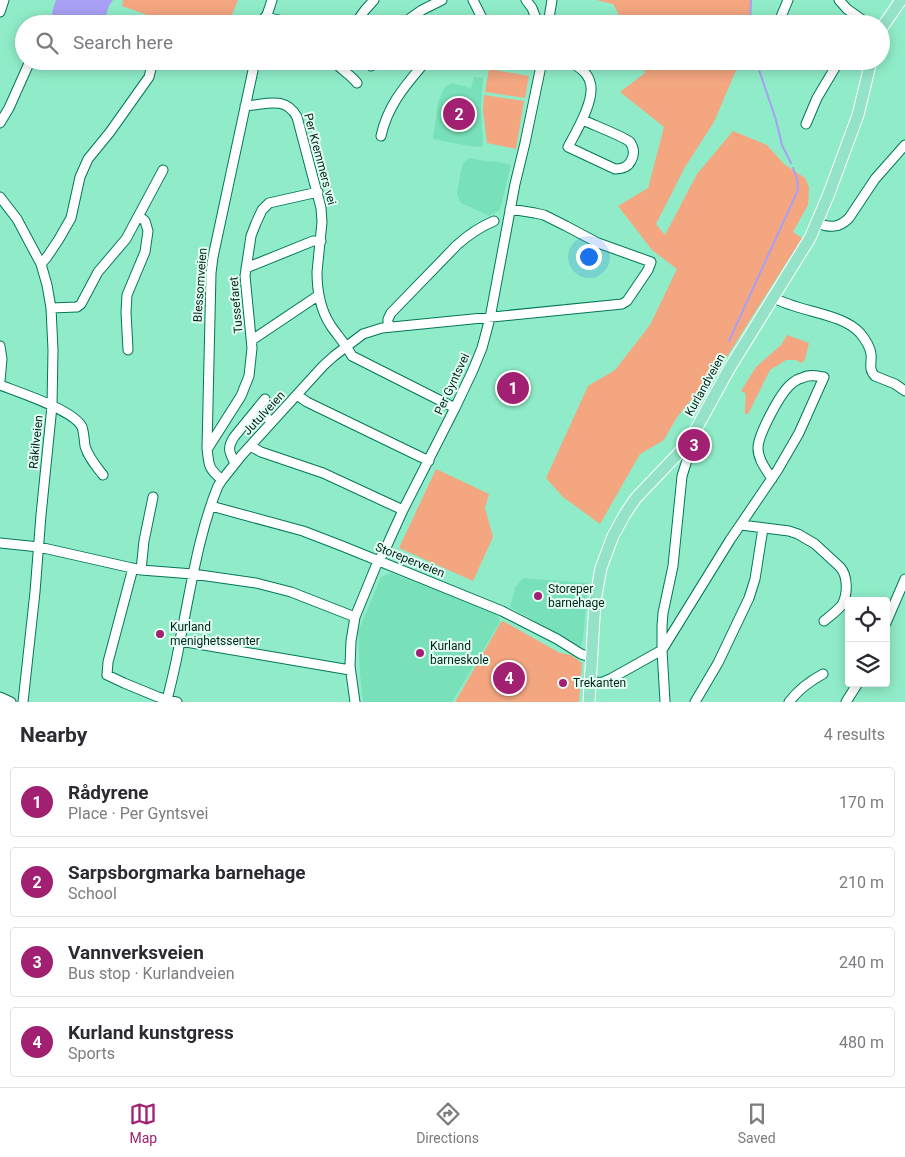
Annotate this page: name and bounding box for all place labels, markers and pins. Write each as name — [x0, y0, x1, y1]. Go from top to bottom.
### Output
pin: 2 — [443, 95, 475, 133]
pin: 1 — [497, 369, 529, 407]
pin: 3 — [678, 426, 710, 464]
place label: Storeper barnehage — [548, 582, 605, 610]
marker: Storeper barnehage — [532, 590, 544, 602]
place label: Kurland menighetssenter — [170, 620, 260, 648]
marker: Kurland menighetssenter — [154, 628, 166, 640]
place label: Kurland barneskole — [430, 639, 489, 667]
marker: Kurland barneskole — [414, 647, 426, 659]
pin: 4 — [493, 659, 525, 697]
place label: Trekanten — [573, 676, 626, 690]
marker: Trekanten — [557, 677, 569, 689]

